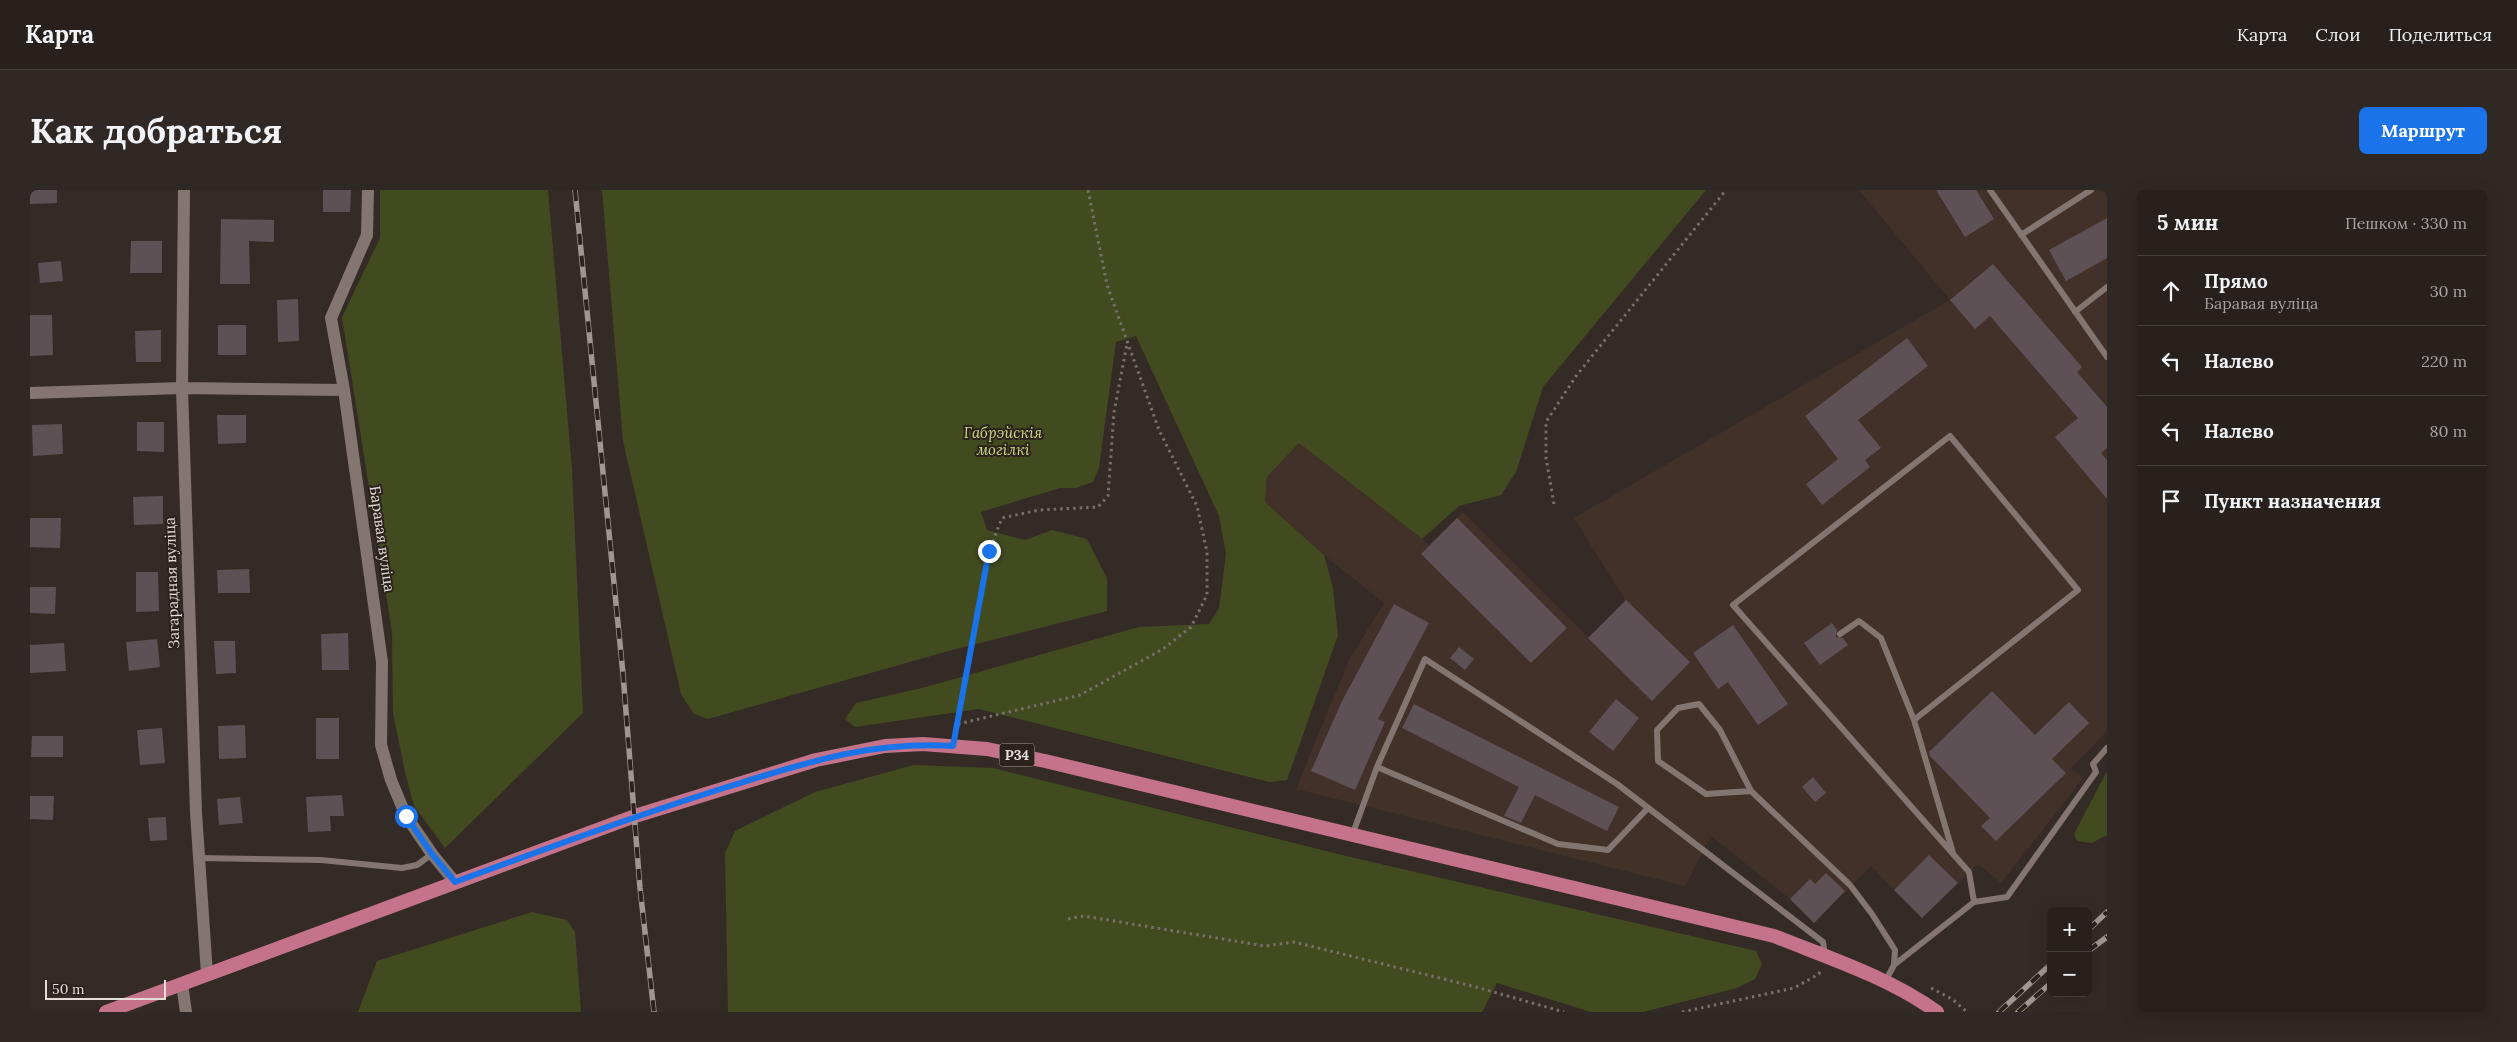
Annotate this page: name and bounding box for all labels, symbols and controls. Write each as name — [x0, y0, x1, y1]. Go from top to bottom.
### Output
text: Карта — [25, 19, 94, 50]
text: Карта — [2237, 23, 2287, 46]
text: Слои — [2315, 23, 2360, 46]
text: Поделиться — [2388, 23, 2492, 46]
button: Маршрут — [2359, 107, 2487, 154]
text: Как добраться — [30, 108, 283, 153]
text: 5 мин — [2157, 209, 2218, 236]
text: Пешком · 330 m — [2345, 213, 2467, 233]
text: Прямо — [2204, 269, 2268, 293]
icon: ahead — [2157, 277, 2185, 305]
text: 30 m — [2430, 281, 2467, 301]
text: Баравая вуліца — [2204, 293, 2318, 313]
icon: left — [2157, 347, 2185, 375]
text: Налево — [2204, 349, 2274, 373]
text: 220 m — [2421, 351, 2467, 371]
icon: left — [2157, 417, 2185, 445]
text: Налево — [2204, 419, 2274, 443]
text: 80 m — [2430, 421, 2467, 441]
park label: Габрэйскія могілкі — [964, 423, 1043, 459]
street label: Баравая вуліца — [366, 485, 399, 594]
icon: arrive — [2157, 487, 2185, 515]
text: Пункт назначения — [2204, 489, 2381, 513]
street label: Загарадная вуліца — [160, 517, 183, 649]
route end — [978, 540, 1001, 563]
road number: Р34 — [1000, 744, 1034, 766]
route start — [395, 805, 418, 828]
map controls — [2047, 907, 2092, 997]
button: + — [2047, 907, 2092, 952]
button: − — [2047, 952, 2092, 997]
scale bar — [45, 977, 166, 1000]
text: 50 m — [52, 980, 85, 998]

